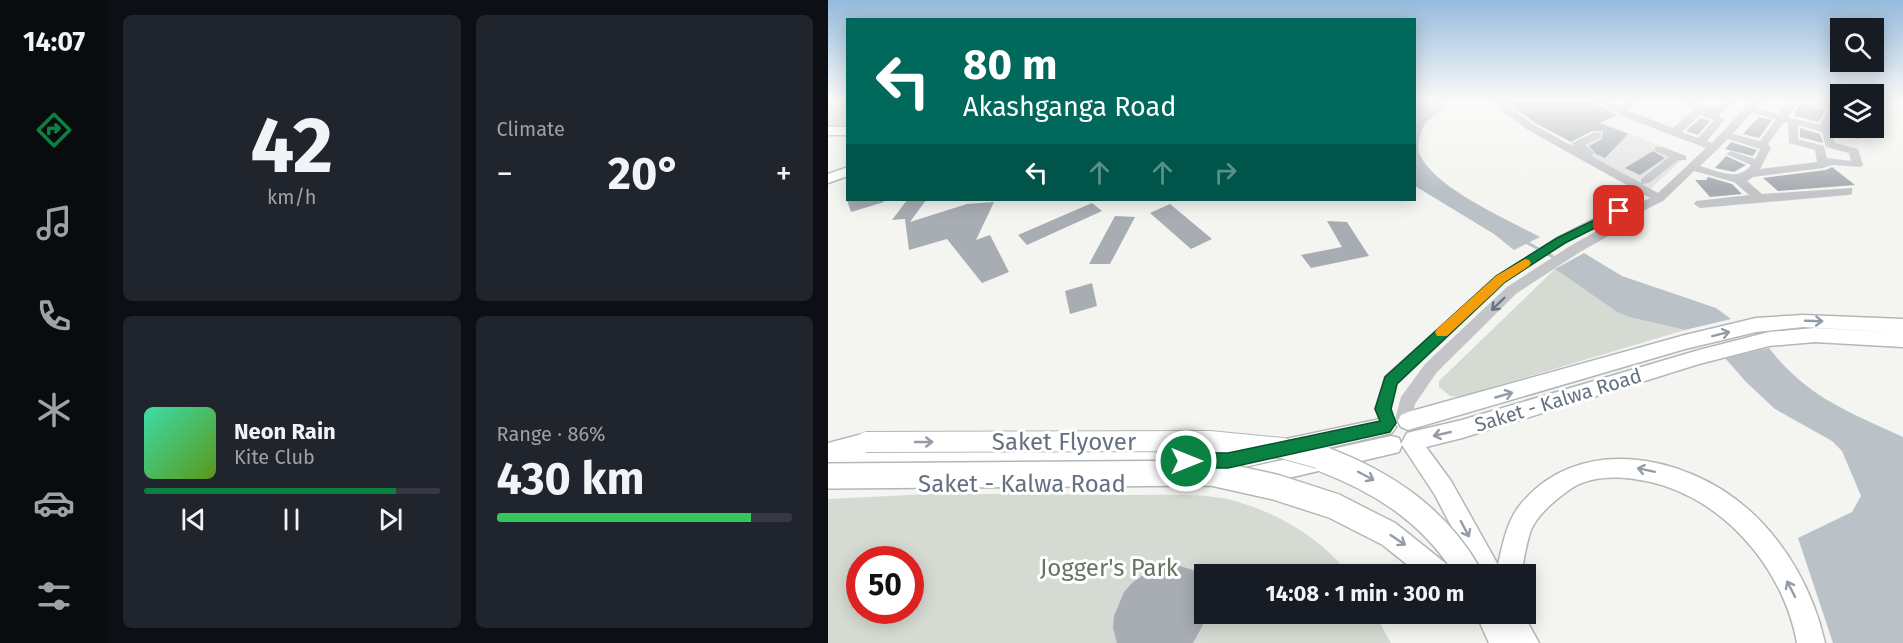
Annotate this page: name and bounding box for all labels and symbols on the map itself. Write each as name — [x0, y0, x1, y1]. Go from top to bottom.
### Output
pin — [1593, 185, 1644, 236]
one-way arrow — [1490, 297, 1505, 311]
one-way arrow — [1804, 316, 1823, 327]
one-way arrow — [1711, 327, 1730, 339]
street label: Saket - Kalwa Road — [1472, 363, 1644, 437]
one-way arrow — [1495, 388, 1514, 400]
street label: Saket Flyover — [992, 428, 1137, 456]
one-way arrow — [1433, 428, 1452, 440]
position arrow — [1154, 429, 1218, 493]
one-way arrow — [914, 436, 934, 448]
one-way arrow — [1636, 464, 1656, 475]
street label: Saket - Kalwa Road — [918, 470, 1126, 498]
one-way arrow — [1356, 471, 1374, 482]
one-way arrow — [1459, 520, 1471, 537]
one-way arrow — [1389, 534, 1405, 546]
speed limit sign: 50 — [846, 546, 924, 624]
park label: Jogger's Park — [1040, 554, 1179, 582]
one-way arrow — [1785, 580, 1797, 598]

